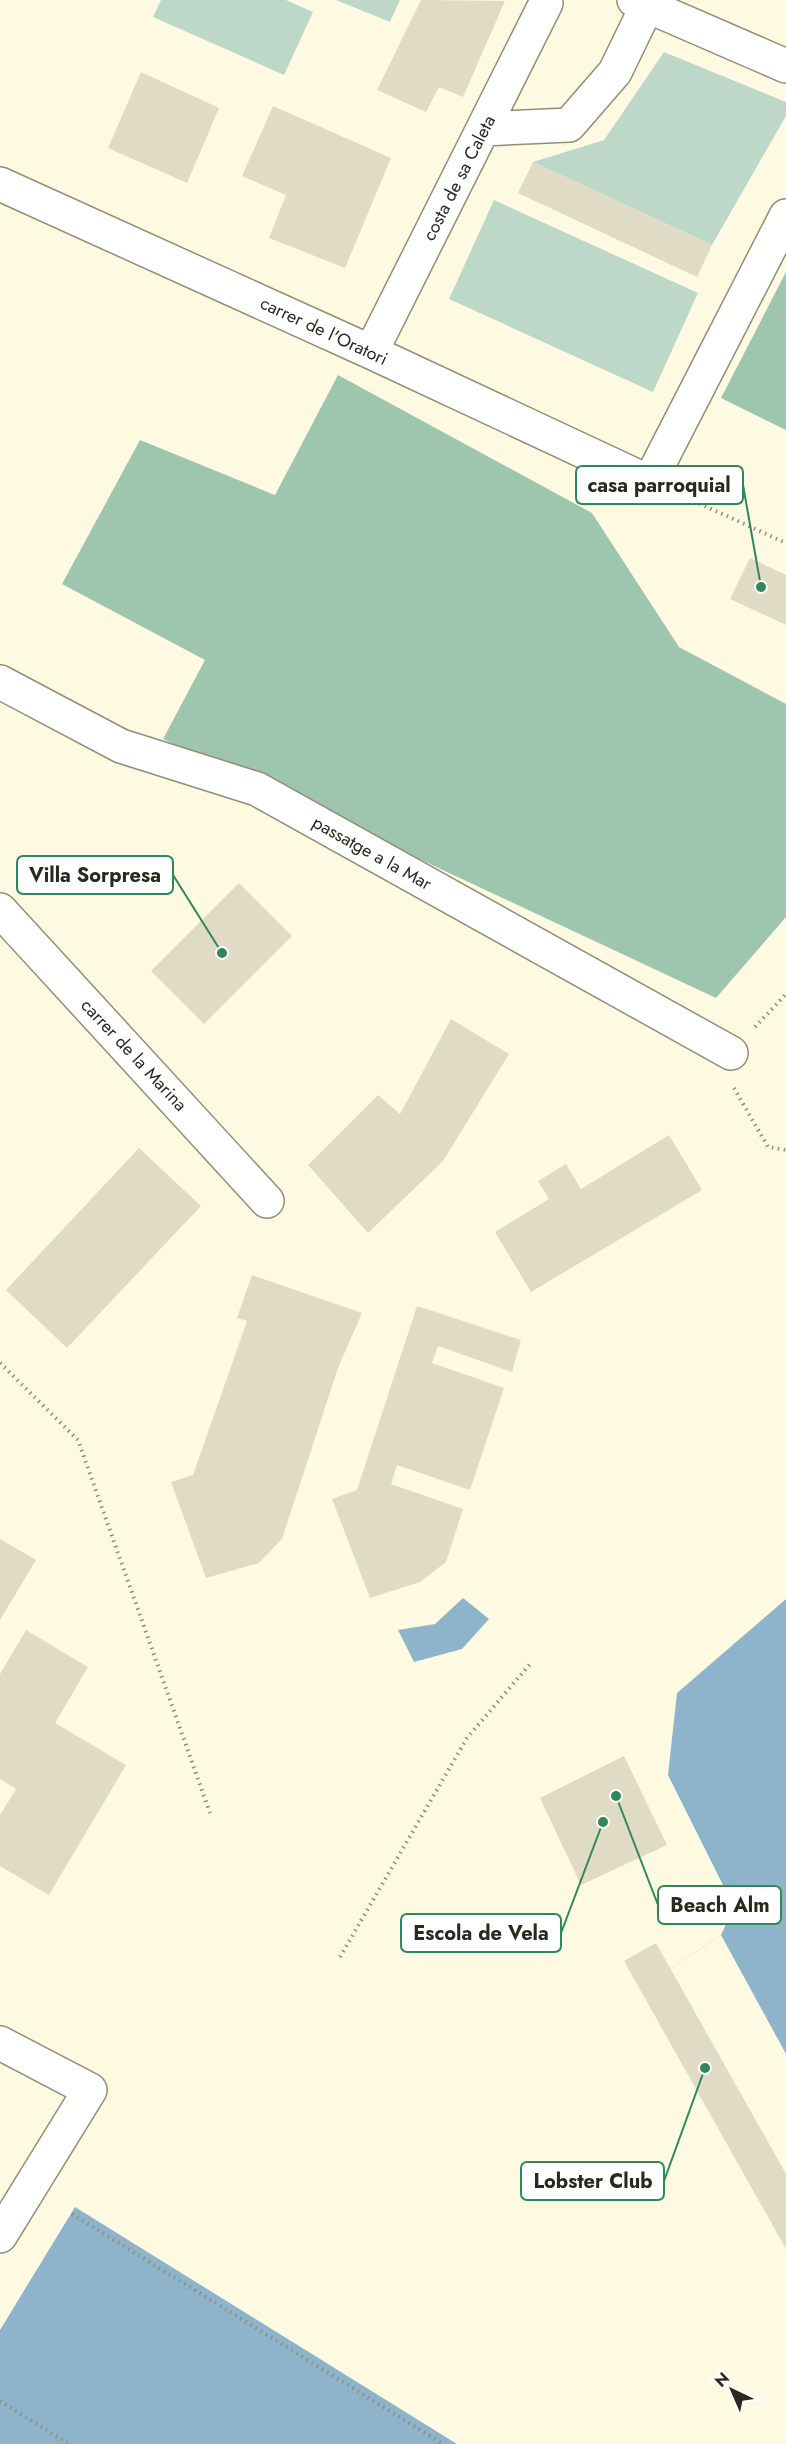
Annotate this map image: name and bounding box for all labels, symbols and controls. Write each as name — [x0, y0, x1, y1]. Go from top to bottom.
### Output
street label: costa de sa Caleta — [416, 111, 502, 245]
street label: carrer de l'Oratori — [256, 290, 392, 372]
callout: casa parroquial — [576, 466, 743, 504]
text: casa parroquial — [587, 471, 731, 500]
street label: passatge a la Mar — [308, 809, 437, 897]
callout: Villa Sorpresa — [17, 856, 173, 894]
text: Villa Sorpresa — [28, 861, 161, 890]
street label: carrer de la Marina — [75, 993, 193, 1117]
callout: Beach Alm — [658, 1886, 781, 1924]
text: Beach Alm — [670, 1891, 770, 1920]
callout: Escola de Vela — [401, 1914, 561, 1952]
text: Escola de Vela — [413, 1919, 549, 1948]
callout: Lobster Club — [521, 2162, 664, 2200]
text: Lobster Club — [533, 2167, 653, 2196]
north arrow — [702, 2360, 762, 2420]
text: N — [709, 2367, 734, 2392]

